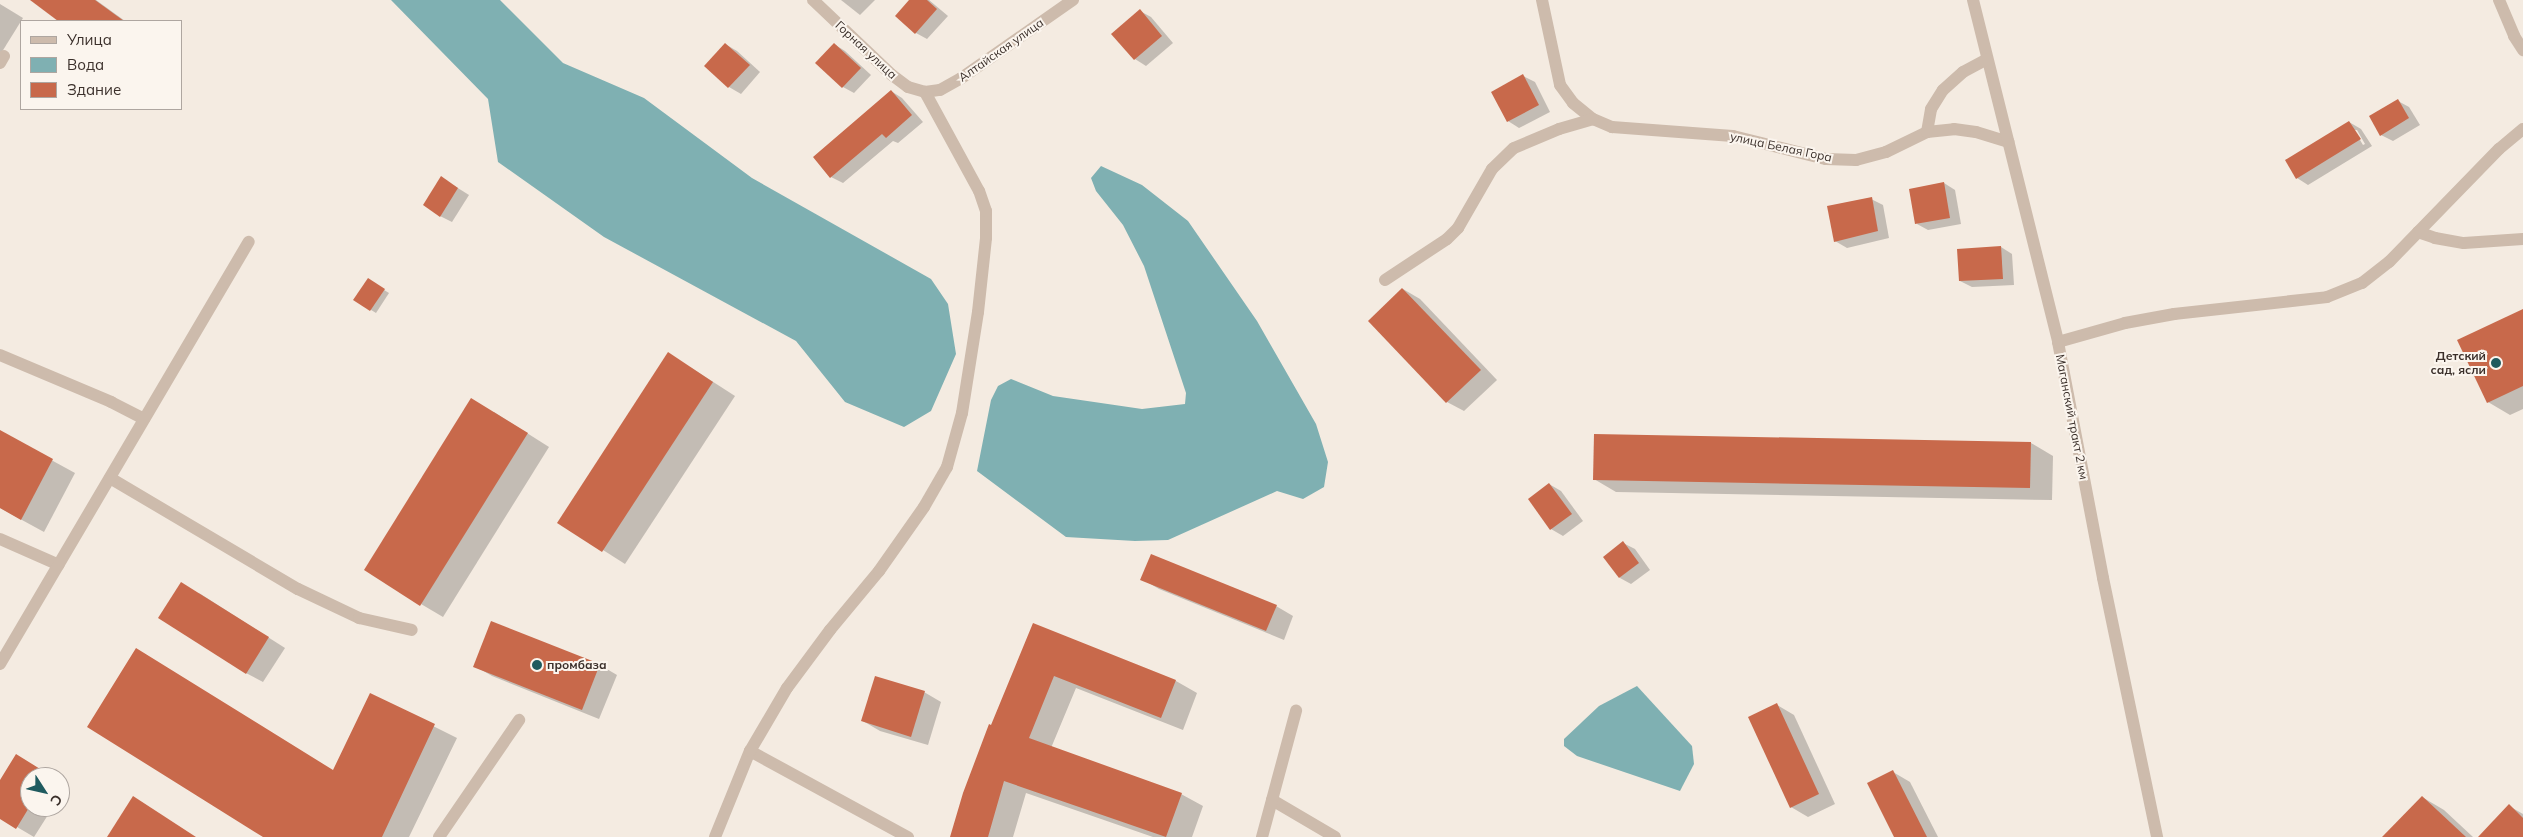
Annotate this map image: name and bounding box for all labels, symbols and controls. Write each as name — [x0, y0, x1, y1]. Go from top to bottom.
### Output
street label: Алтайская улица — [956, 15, 1046, 85]
street label: Горная улица — [832, 18, 900, 82]
legend — [20, 20, 182, 110]
text: Улица — [67, 30, 112, 49]
text: Вода — [67, 55, 104, 74]
text: Здание — [67, 80, 121, 99]
street label: улица Белая Гора — [1729, 129, 1833, 165]
place label: Детский сад, ясли — [2431, 349, 2486, 377]
street label: Маганский тракт 2 км — [2053, 353, 2091, 481]
marker: Детский сад, ясли — [2490, 357, 2502, 369]
place label: промбаза — [547, 658, 606, 672]
marker: промбаза — [531, 659, 543, 671]
north arrow — [20, 767, 70, 817]
text: С — [46, 791, 67, 809]

